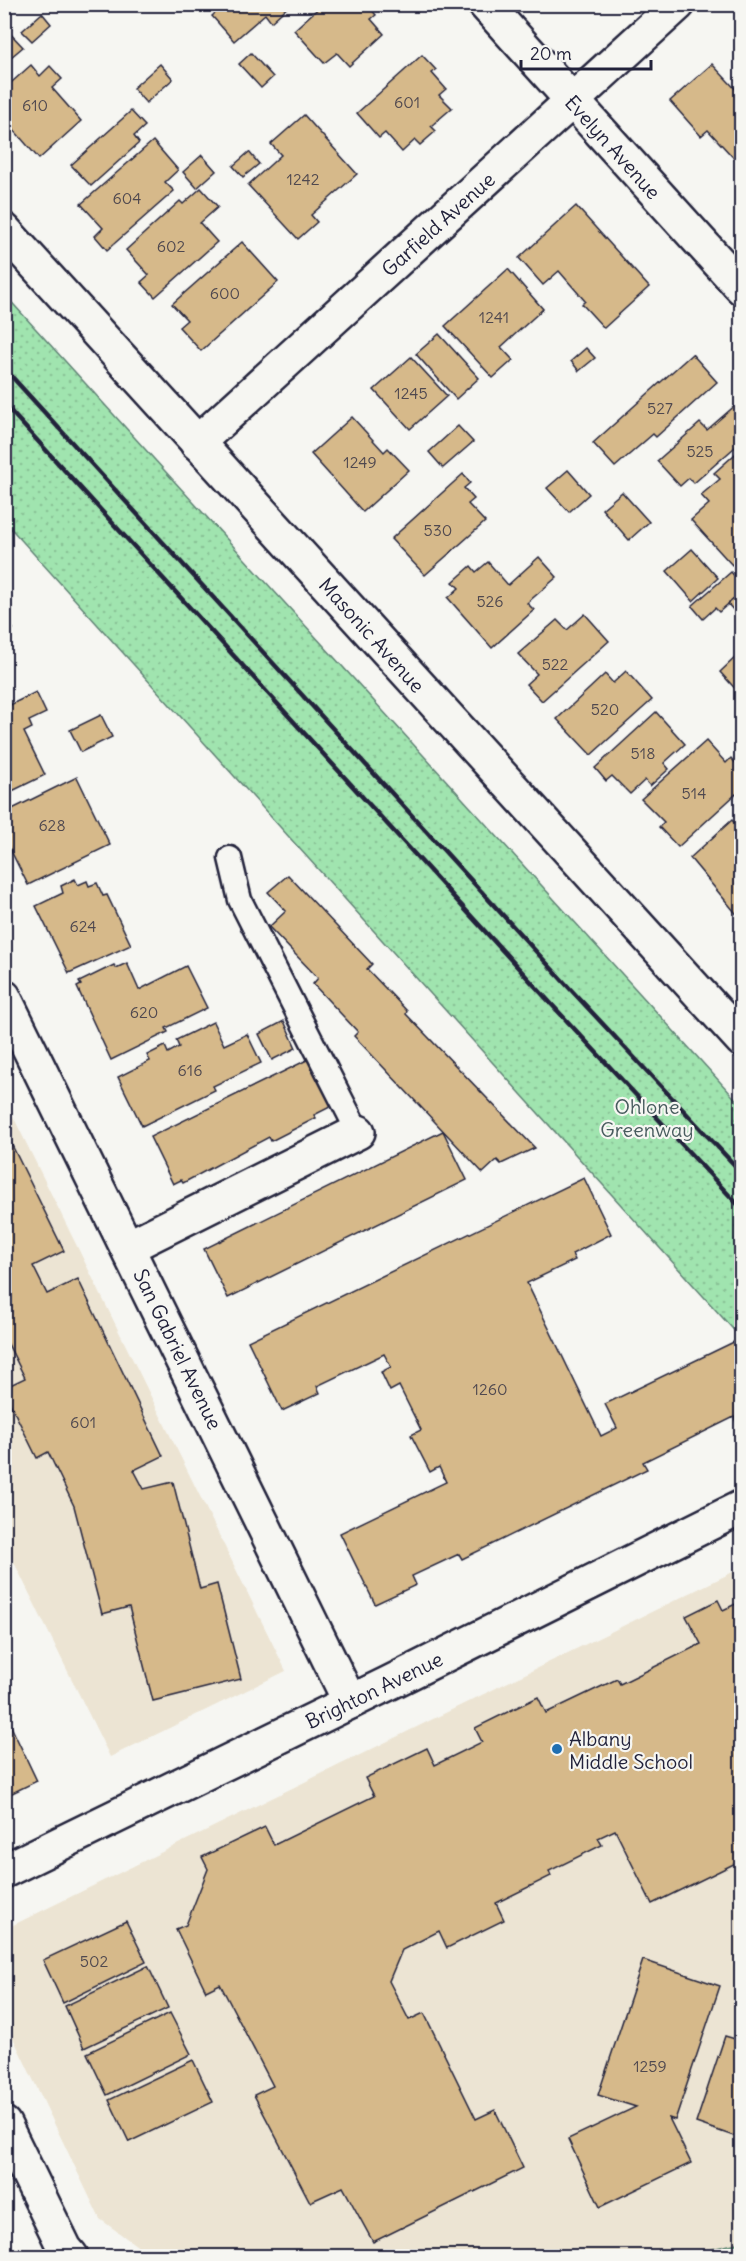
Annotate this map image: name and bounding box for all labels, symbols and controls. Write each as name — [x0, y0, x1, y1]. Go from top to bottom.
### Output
scale bar — [521, 33, 652, 71]
text: 20 m — [530, 42, 572, 65]
street label: Evelyn Avenue — [560, 90, 666, 204]
house number: 601 — [394, 92, 420, 112]
house number: 610 — [22, 95, 48, 115]
street label: Garfield Avenue — [376, 167, 500, 281]
house number: 1242 — [287, 169, 320, 189]
house number: 604 — [112, 188, 142, 208]
house number: 602 — [157, 236, 185, 256]
house number: 600 — [210, 283, 240, 303]
house number: 1241 — [479, 307, 509, 327]
house number: 1245 — [394, 383, 428, 403]
house number: 527 — [647, 398, 673, 418]
house number: 525 — [686, 441, 714, 461]
house number: 1249 — [343, 452, 377, 472]
house number: 530 — [424, 520, 452, 540]
street label: Masonic Avenue — [314, 572, 430, 698]
house number: 526 — [476, 591, 504, 611]
house number: 522 — [542, 654, 569, 674]
house number: 520 — [591, 699, 619, 719]
house number: 518 — [631, 743, 655, 763]
house number: 514 — [682, 783, 706, 803]
house number: 628 — [38, 815, 66, 835]
house number: 624 — [70, 916, 97, 936]
house number: 620 — [130, 1002, 158, 1022]
house number: 616 — [178, 1060, 202, 1080]
park label: Ohlone Greenway — [600, 1094, 694, 1142]
street label: San Gabriel Avenue — [128, 1265, 228, 1433]
house number: 1260 — [473, 1379, 507, 1399]
house number: 601 — [70, 1412, 96, 1432]
street label: Brighton Avenue — [301, 1646, 447, 1734]
place label: Albany Middle School — [569, 1726, 693, 1774]
marker: Albany Middle School — [550, 1742, 564, 1756]
house number: 502 — [80, 1951, 108, 1971]
house number: 1259 — [633, 2056, 667, 2076]

